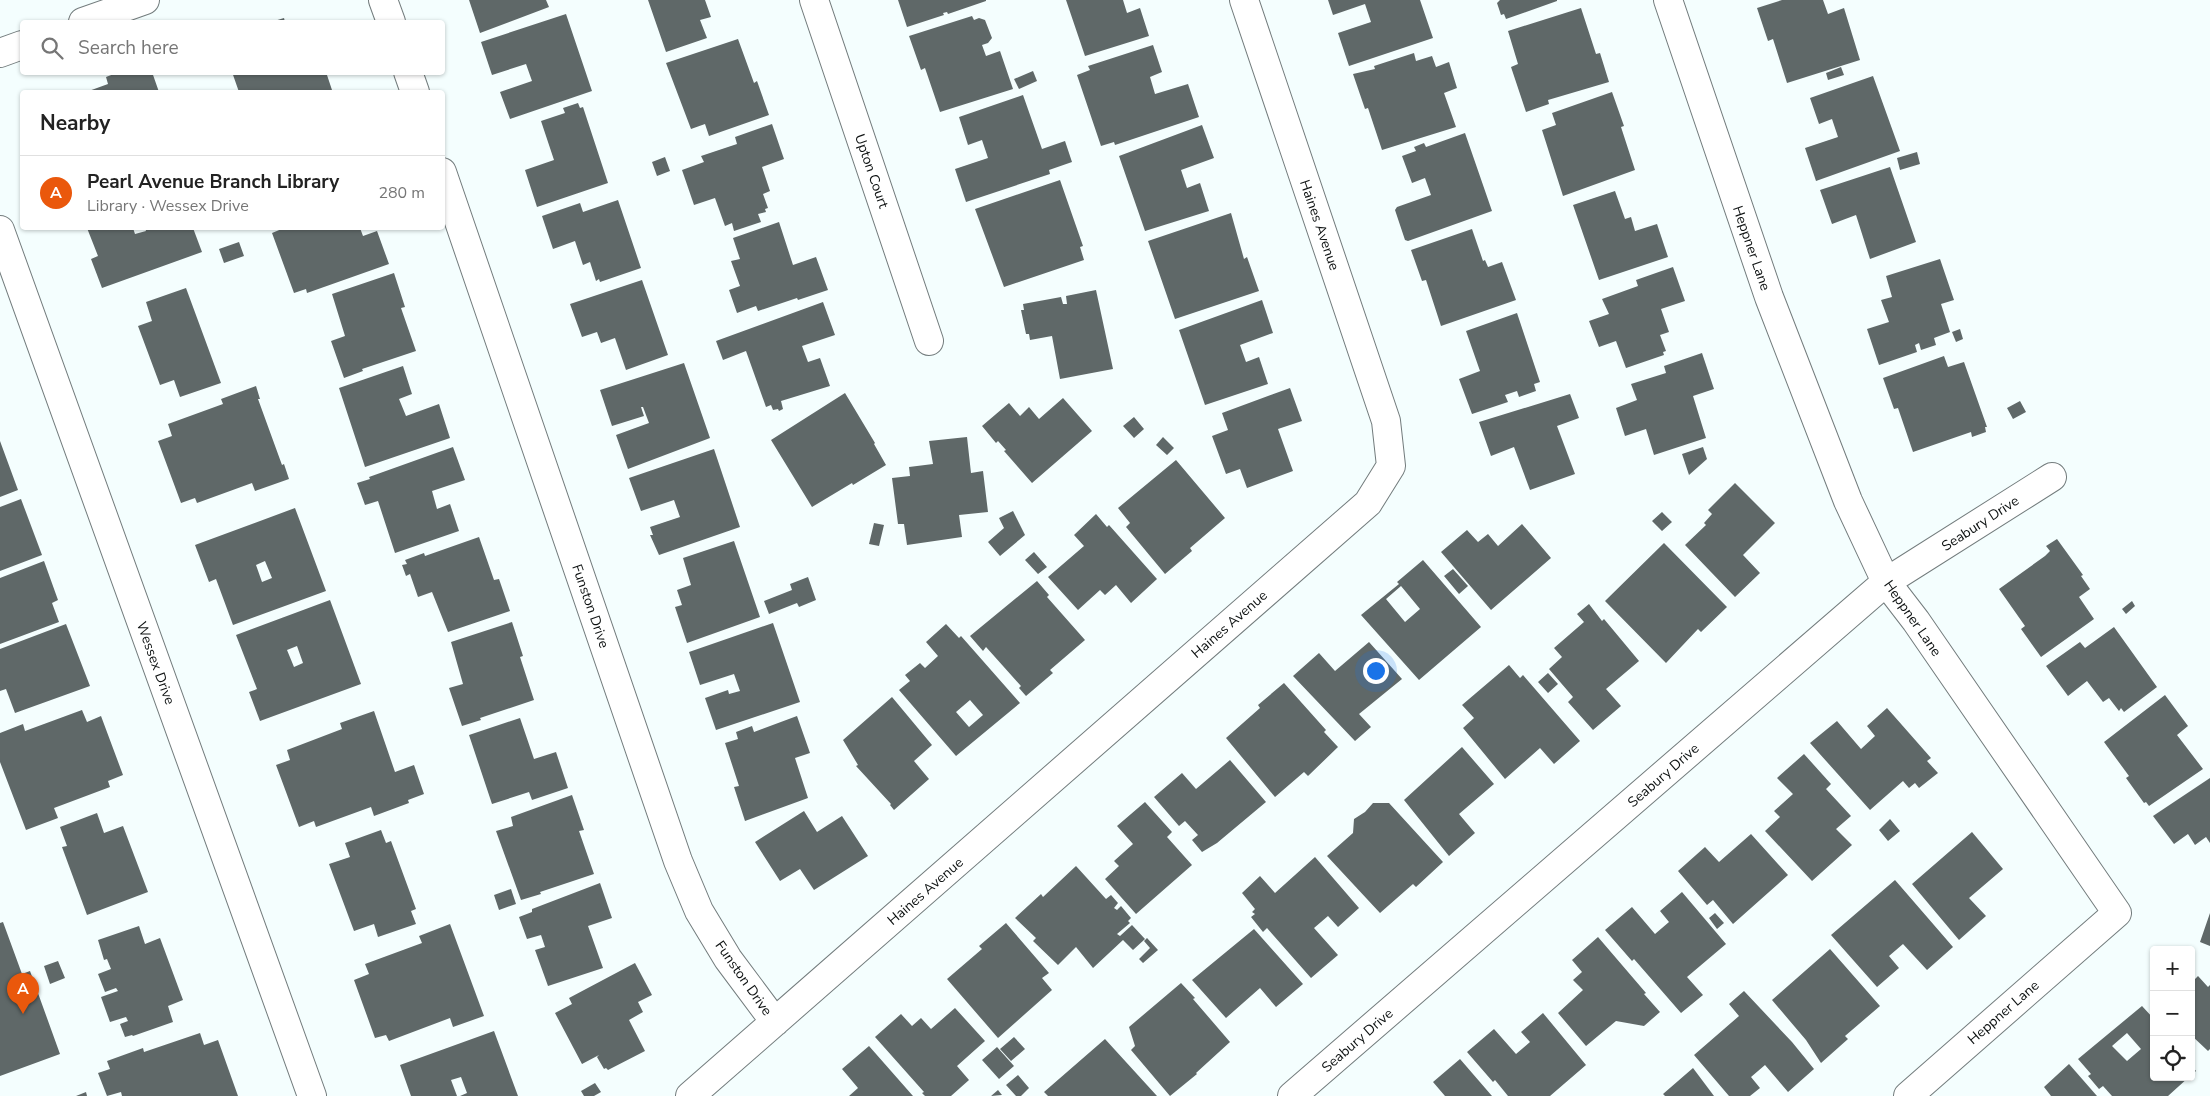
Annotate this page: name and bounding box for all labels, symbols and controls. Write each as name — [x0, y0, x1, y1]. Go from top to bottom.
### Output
search box — [20, 20, 445, 75]
icon: search — [38, 34, 66, 62]
text: Search here — [78, 35, 179, 61]
text: Nearby — [40, 109, 110, 137]
street label: Upton Court — [850, 132, 893, 211]
text: Pearl Avenue Branch Library — [87, 169, 339, 195]
street label: Haines Avenue — [1295, 177, 1344, 273]
text: A — [50, 182, 62, 204]
text: 280 m — [378, 182, 425, 204]
text: Library · Wessex Drive — [87, 195, 249, 217]
street label: Heppner Lane — [1728, 203, 1775, 293]
street label: Seabury Drive — [1938, 491, 2023, 556]
street label: Funston Drive — [567, 562, 614, 651]
street label: Heppner Lane — [1879, 576, 1946, 660]
street label: Haines Avenue — [1187, 586, 1271, 663]
street label: Wessex Drive — [132, 619, 179, 707]
your location — [1363, 658, 1389, 684]
street label: Seabury Drive — [1624, 739, 1703, 812]
street label: Haines Avenue — [883, 853, 967, 930]
street label: Funston Drive — [711, 937, 776, 1020]
map controls — [2150, 946, 2195, 1081]
button: + — [2150, 946, 2195, 991]
pin: A — [7, 973, 39, 1014]
street label: Heppner Lane — [1964, 976, 2043, 1049]
button: − — [2150, 991, 2195, 1036]
street label: Seabury Drive — [1318, 1004, 1397, 1077]
button: locate — [2150, 1036, 2195, 1081]

